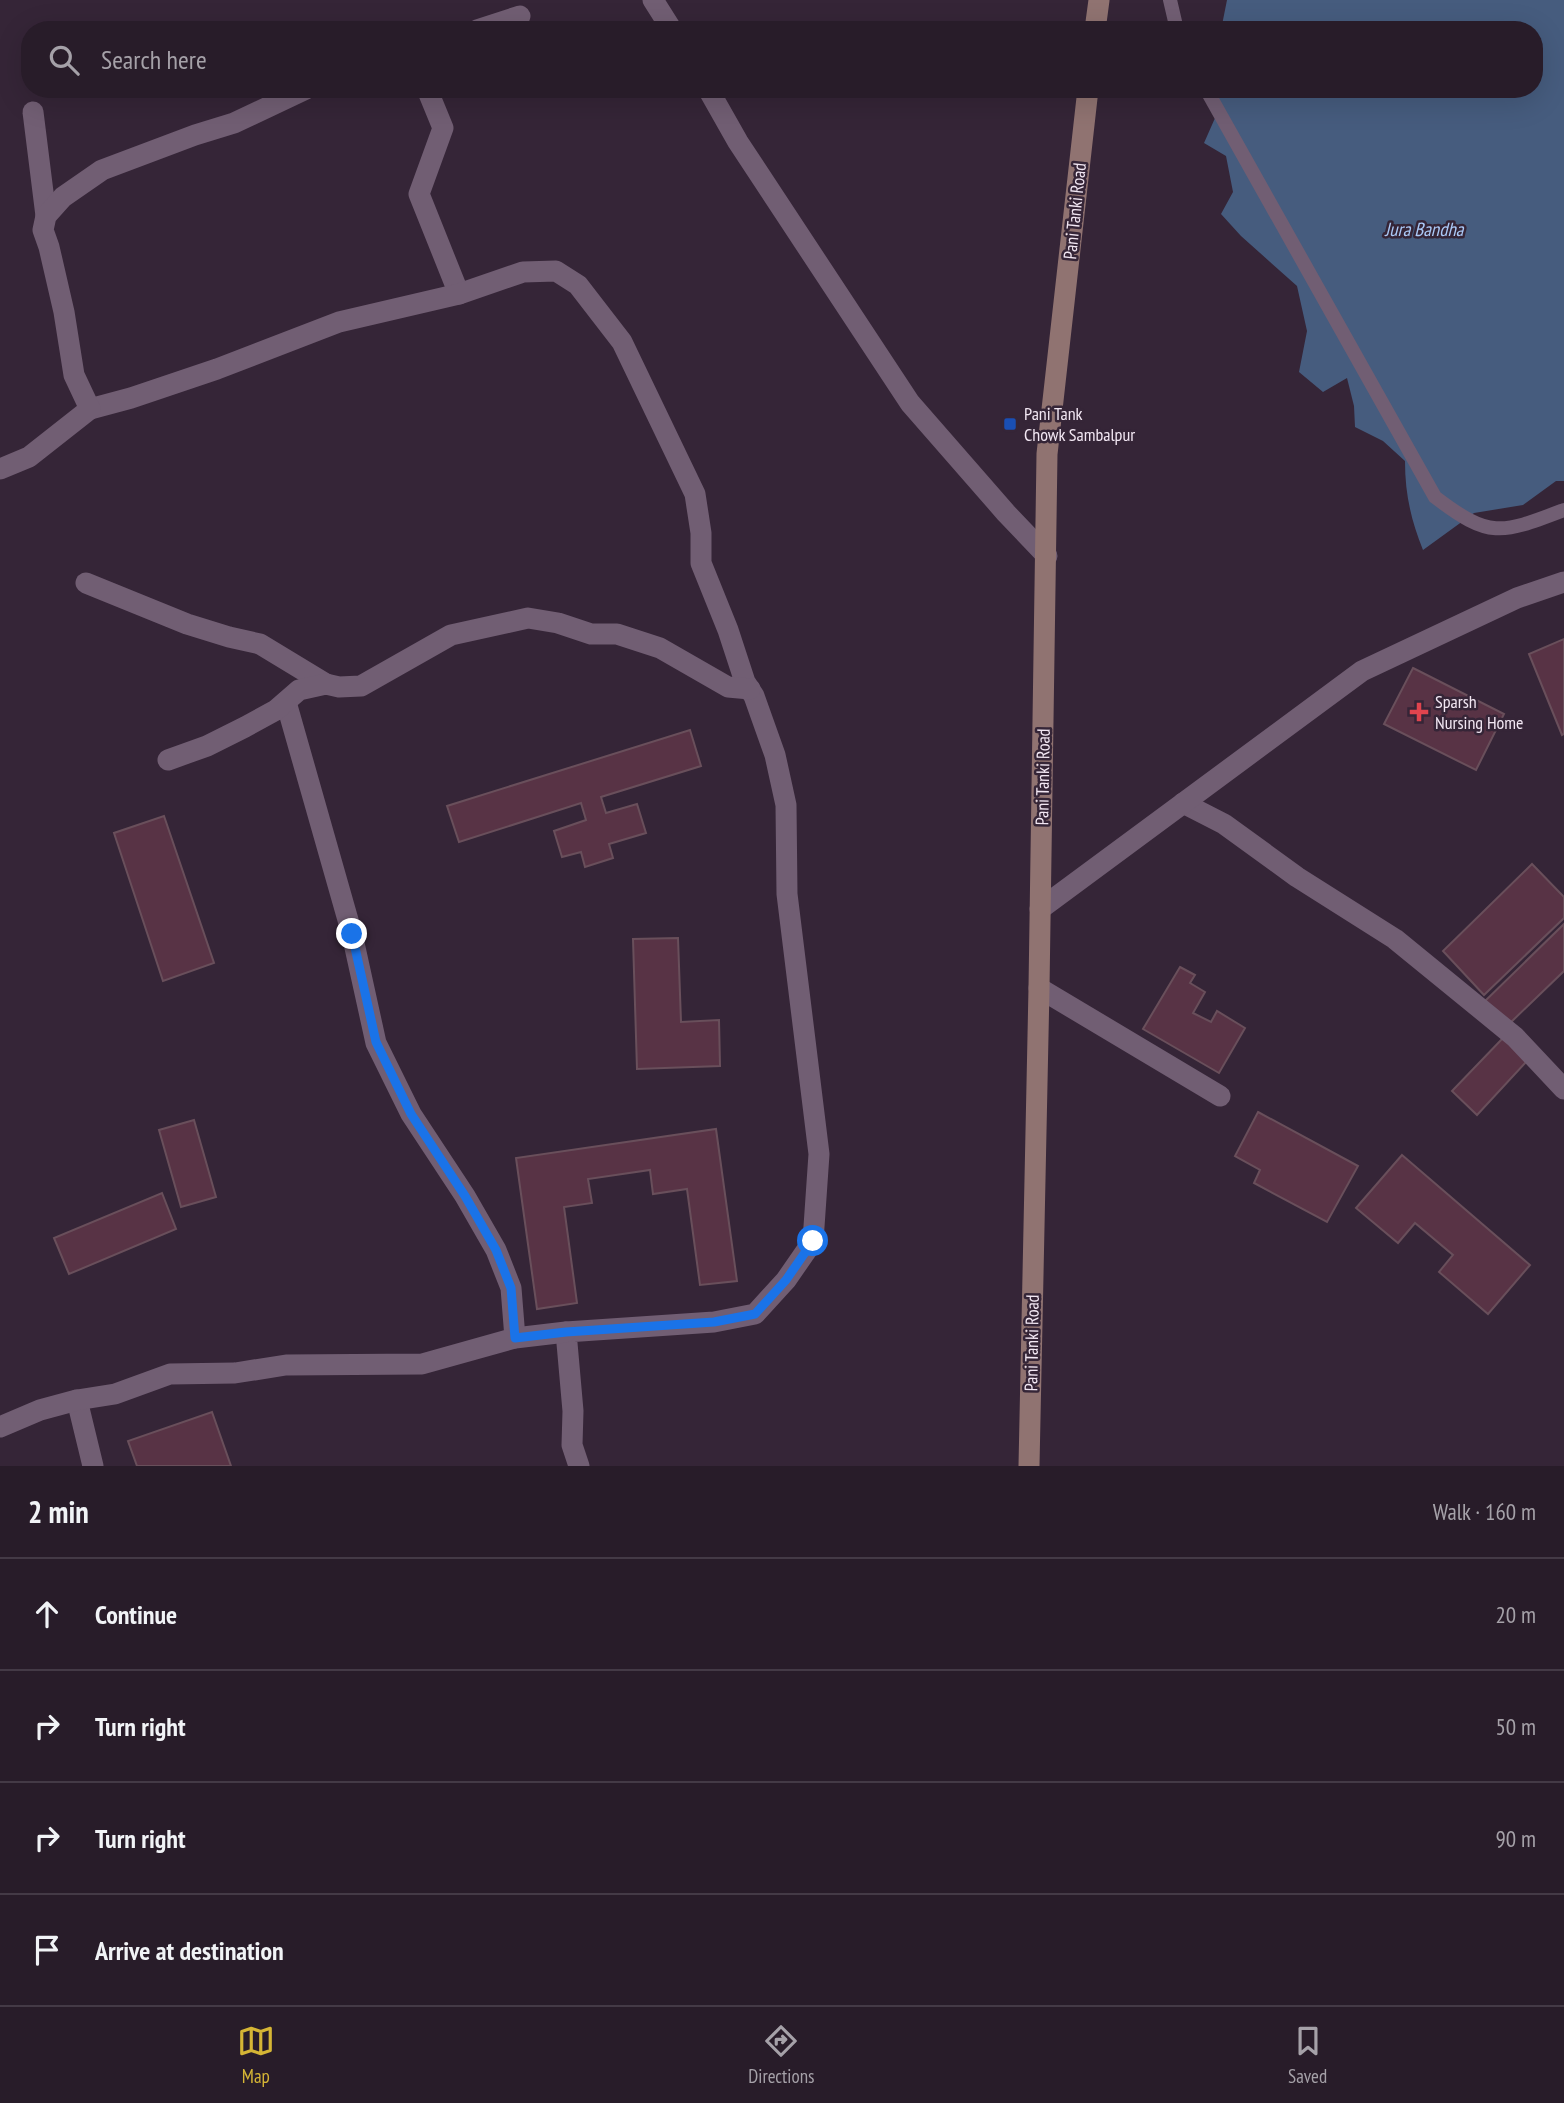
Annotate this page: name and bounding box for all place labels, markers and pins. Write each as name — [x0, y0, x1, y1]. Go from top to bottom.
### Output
place label: Pani Tank Chowk Sambalpur — [1024, 402, 1135, 446]
marker: Pani Tank Chowk Sambalpur — [1002, 416, 1018, 432]
place label: Sparsh Nursing Home — [1435, 690, 1524, 734]
marker: Sparsh Nursing Home — [1409, 702, 1429, 722]

